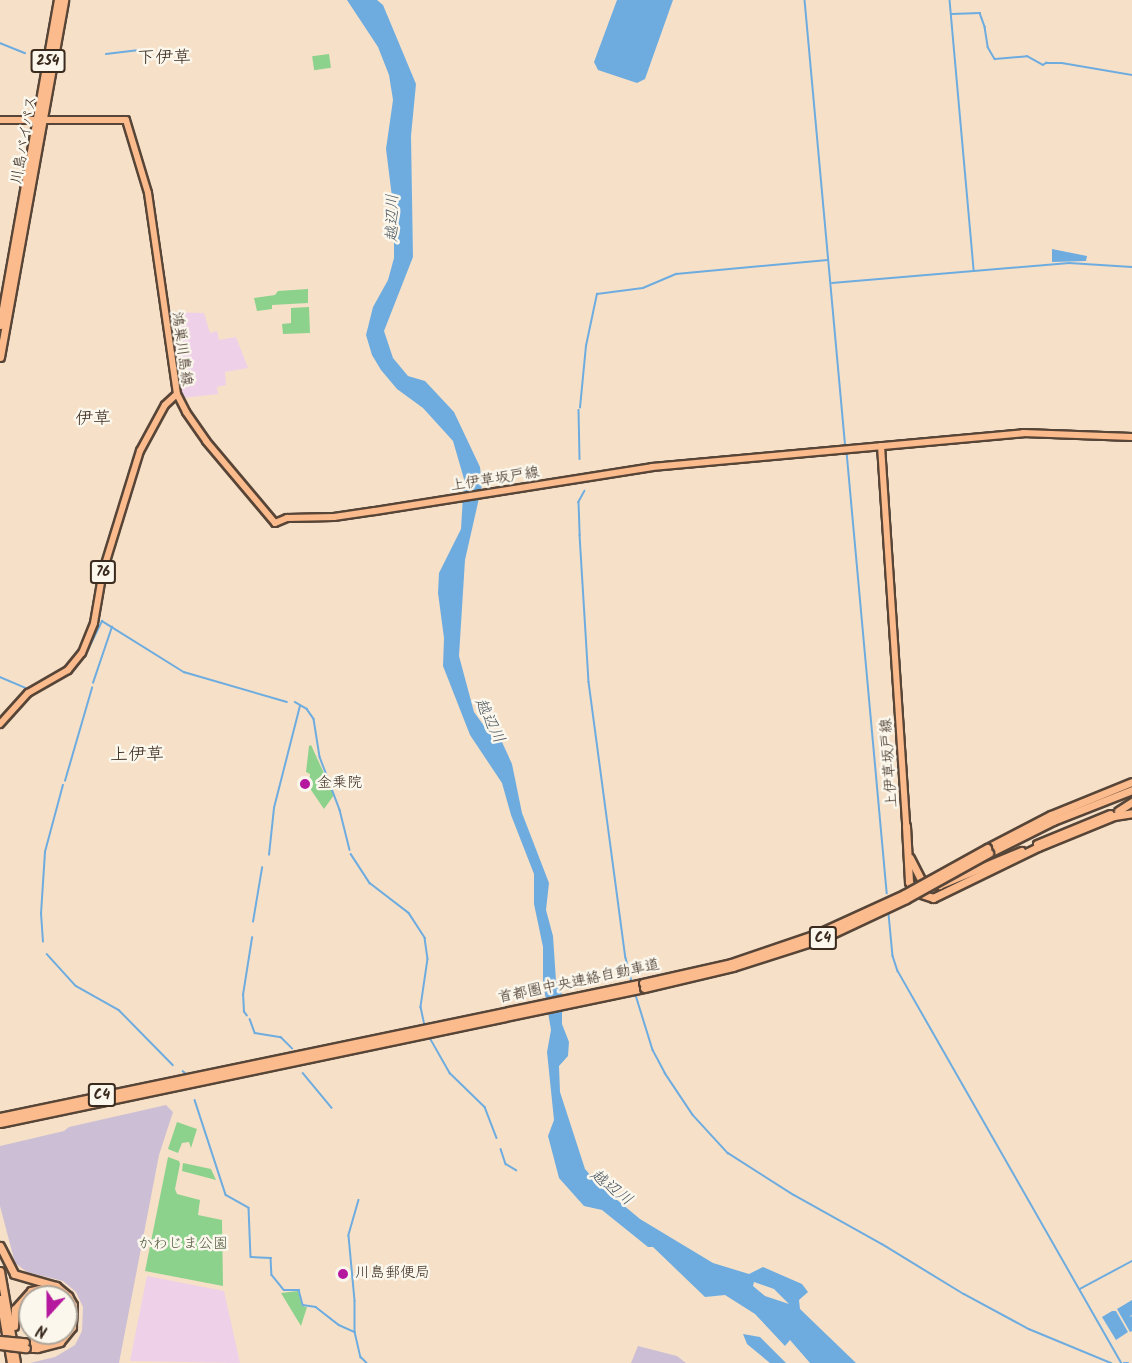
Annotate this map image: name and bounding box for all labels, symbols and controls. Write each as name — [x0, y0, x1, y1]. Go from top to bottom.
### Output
district label: 下伊草 — [137, 48, 191, 70]
road number: 254 — [30, 50, 66, 72]
street label: 川島バイパス — [8, 94, 42, 186]
water label: 越辺川 — [383, 194, 403, 242]
street label: 鴻巣川島線 — [167, 311, 195, 387]
district label: 伊草 — [75, 409, 111, 431]
street label: 上伊草坂戸線 — [449, 464, 541, 496]
road number: 76 — [90, 561, 116, 583]
water label: 越辺川 — [470, 695, 508, 747]
street label: 上伊草坂戸線 — [878, 717, 902, 809]
district label: 上伊草 — [110, 745, 164, 767]
place label: 金乗院 — [317, 775, 362, 793]
marker: 金乗院 — [298, 777, 312, 791]
road number: C4 — [808, 927, 838, 949]
street label: 首都圏中央連絡自動車道 — [496, 956, 662, 1008]
road number: C4 — [87, 1084, 117, 1106]
water label: 越辺川 — [586, 1166, 636, 1210]
park label: かわじま公園 — [138, 1236, 228, 1254]
place label: 川島郵便局 — [355, 1265, 430, 1283]
marker: 川島郵便局 — [336, 1267, 350, 1281]
north arrow — [18, 1285, 78, 1345]
text: N — [33, 1317, 51, 1344]

